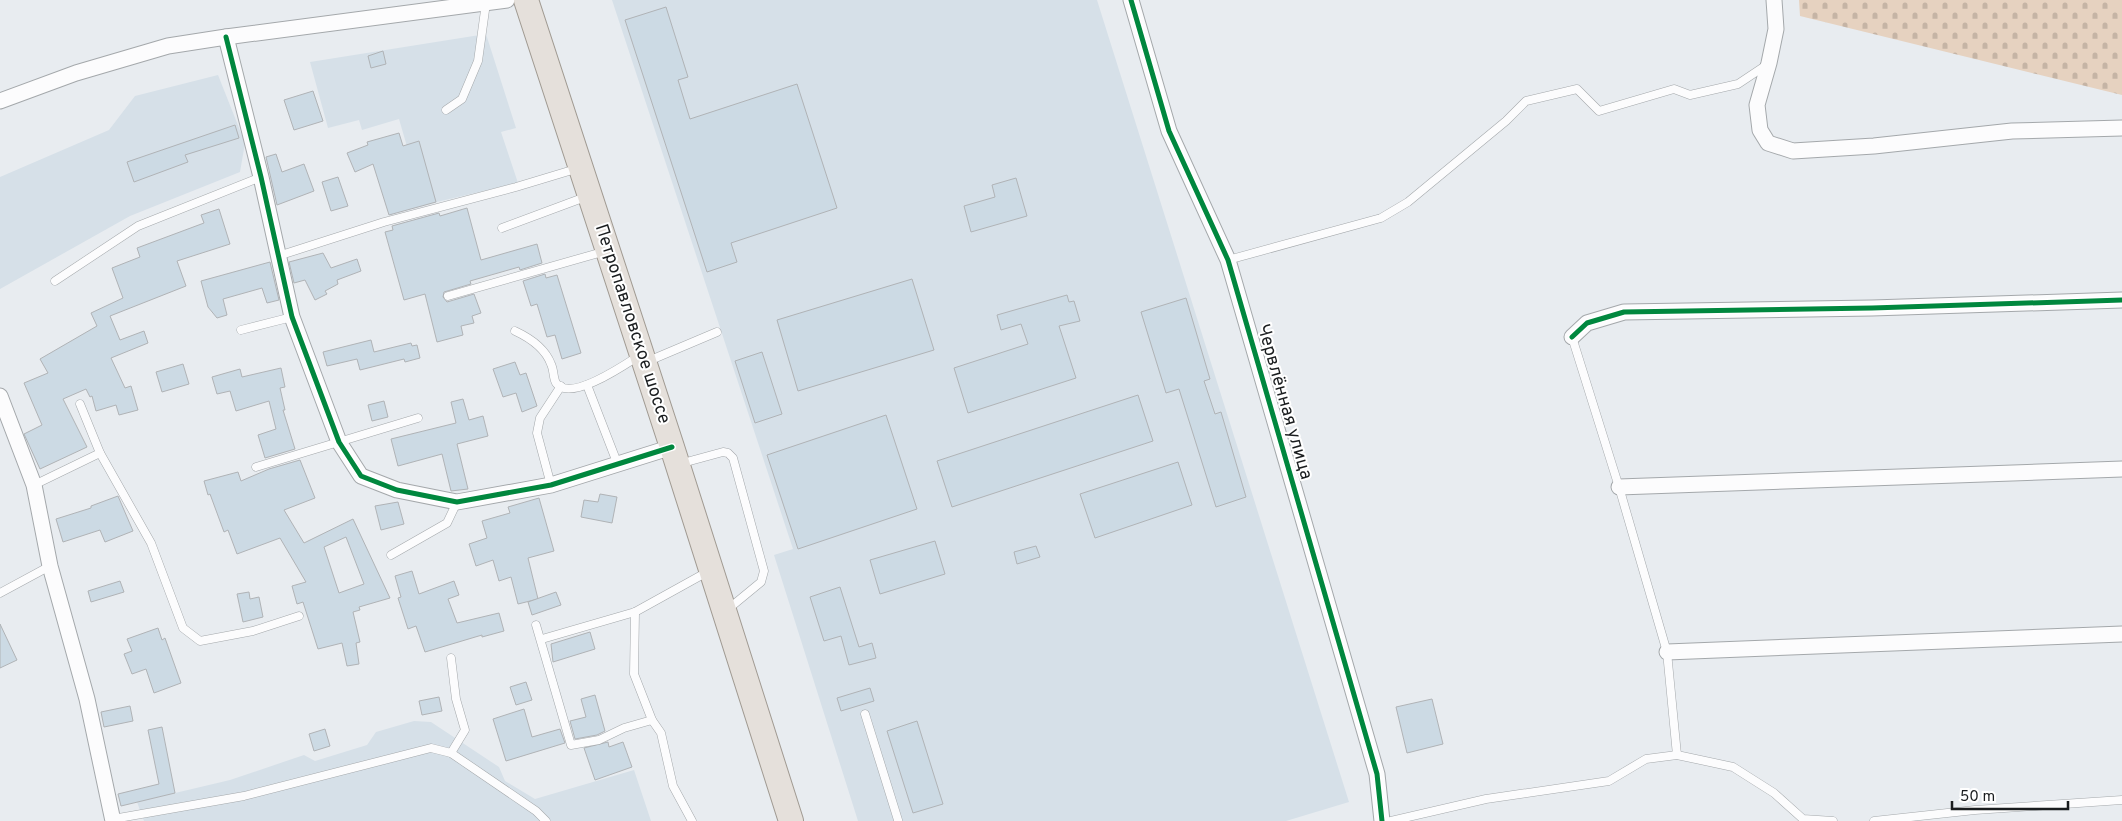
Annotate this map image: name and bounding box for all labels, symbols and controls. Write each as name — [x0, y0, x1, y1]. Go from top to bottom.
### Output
street label: Петропавловское шоссе — [589, 221, 675, 427]
street label: Червлённая улица — [1251, 322, 1317, 482]
scale bar — [1952, 778, 2068, 810]
text: 50 m — [1960, 788, 1995, 807]

